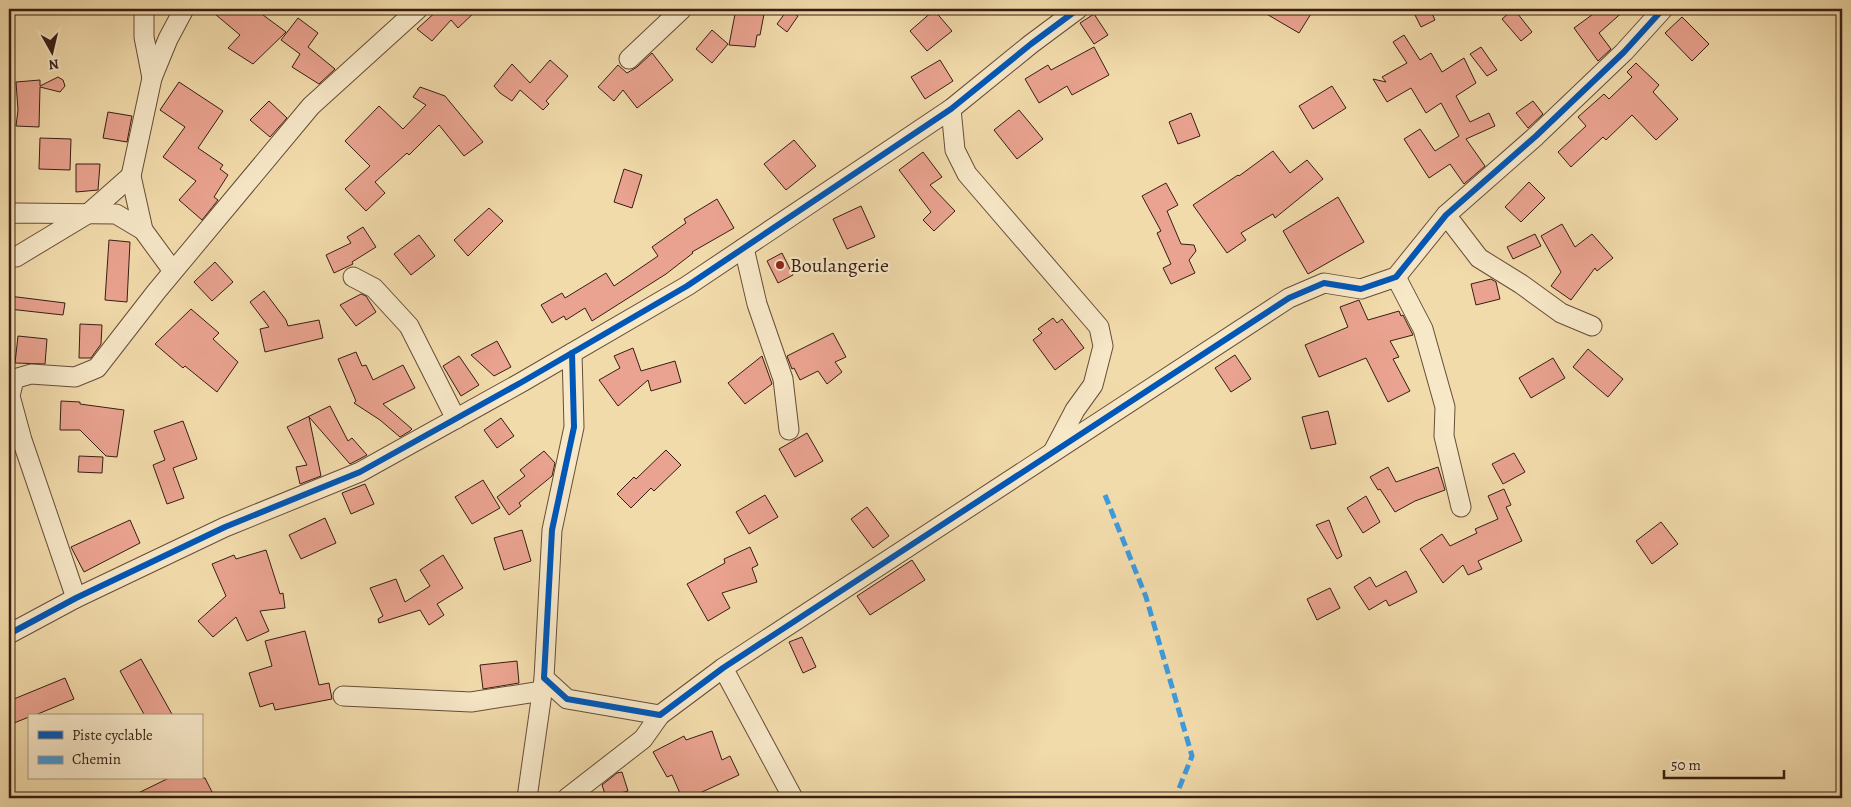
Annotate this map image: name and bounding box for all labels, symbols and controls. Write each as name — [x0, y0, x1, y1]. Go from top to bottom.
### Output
north arrow — [28, 28, 78, 78]
text: N — [47, 54, 60, 74]
place label: Boulangerie — [790, 252, 889, 279]
marker: Boulangerie — [774, 259, 786, 271]
legend — [28, 714, 202, 780]
text: Piste cyclable — [72, 725, 153, 745]
scale bar — [1664, 747, 1784, 779]
text: Chemin — [72, 749, 121, 769]
text: 50 m — [1671, 755, 1701, 775]

